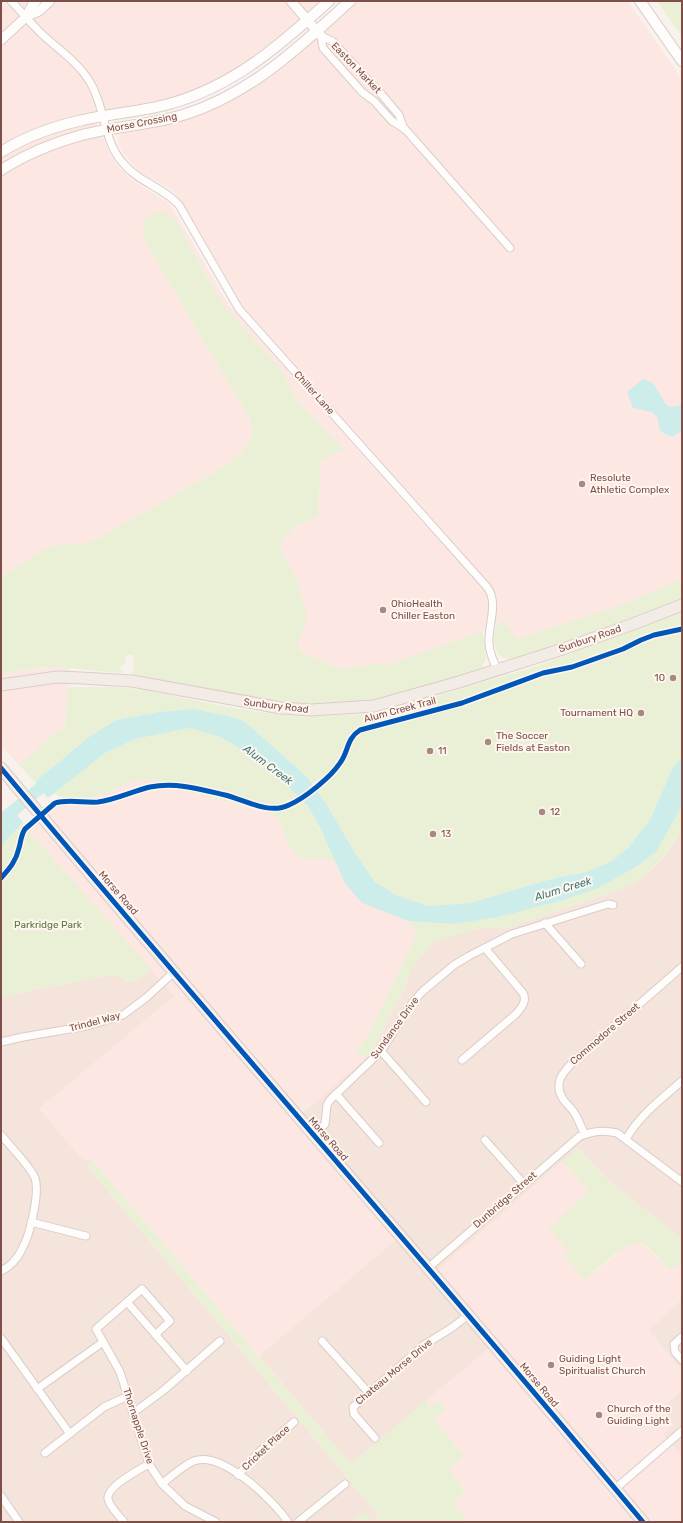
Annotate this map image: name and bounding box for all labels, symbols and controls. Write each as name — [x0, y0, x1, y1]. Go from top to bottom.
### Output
street label: Easton Market — [329, 40, 383, 96]
street label: Morse Crossing — [106, 110, 178, 136]
street label: Chiller Lane — [291, 369, 337, 418]
place label: Resolute Athletic Complex — [590, 472, 670, 496]
marker: Resolute Athletic Complex — [577, 479, 587, 489]
place label: OhioHealth Chiller Easton — [391, 598, 455, 622]
marker: OhioHealth Chiller Easton — [378, 605, 388, 615]
street label: Sunbury Road — [557, 623, 623, 655]
place label: 10 — [654, 672, 665, 684]
marker: 10 — [668, 673, 678, 683]
street label: Alum Creek Trail — [363, 695, 437, 725]
street label: Sunbury Road — [243, 696, 309, 716]
place label: Tournament HQ — [560, 707, 633, 719]
marker: Tournament HQ — [636, 708, 646, 718]
place label: The Soccer Fields at Easton — [496, 730, 570, 754]
marker: The Soccer Fields at Easton — [483, 737, 493, 747]
water label: Alum Creek — [240, 742, 296, 788]
place label: 11 — [438, 745, 447, 757]
marker: 11 — [425, 746, 435, 756]
place label: 12 — [550, 806, 560, 818]
marker: 12 — [537, 807, 547, 817]
place label: 13 — [441, 828, 451, 840]
marker: 13 — [428, 829, 438, 839]
street label: Morse Road — [96, 869, 140, 917]
water label: Alum Creek — [532, 874, 593, 904]
park label: Parkridge Park — [14, 919, 83, 931]
street label: Sundance Drive — [369, 994, 422, 1061]
street label: Commodore Street — [568, 1000, 642, 1067]
street label: Trindel Way — [68, 1009, 122, 1035]
street label: Morse Road — [306, 1115, 350, 1163]
street label: Dunbridge Street — [471, 1169, 539, 1231]
street label: Chateau Morse Drive — [353, 1336, 435, 1408]
place label: Guiding Light Spiritualist Church — [559, 1353, 646, 1377]
street label: Morse Road — [517, 1360, 561, 1410]
marker: Guiding Light Spiritualist Church — [546, 1360, 556, 1370]
street label: Thornapple Drive — [120, 1386, 156, 1466]
place label: Church of the Guiding Light — [607, 1403, 671, 1427]
marker: Church of the Guiding Light — [594, 1410, 604, 1420]
street label: Cricket Place — [240, 1423, 293, 1473]

